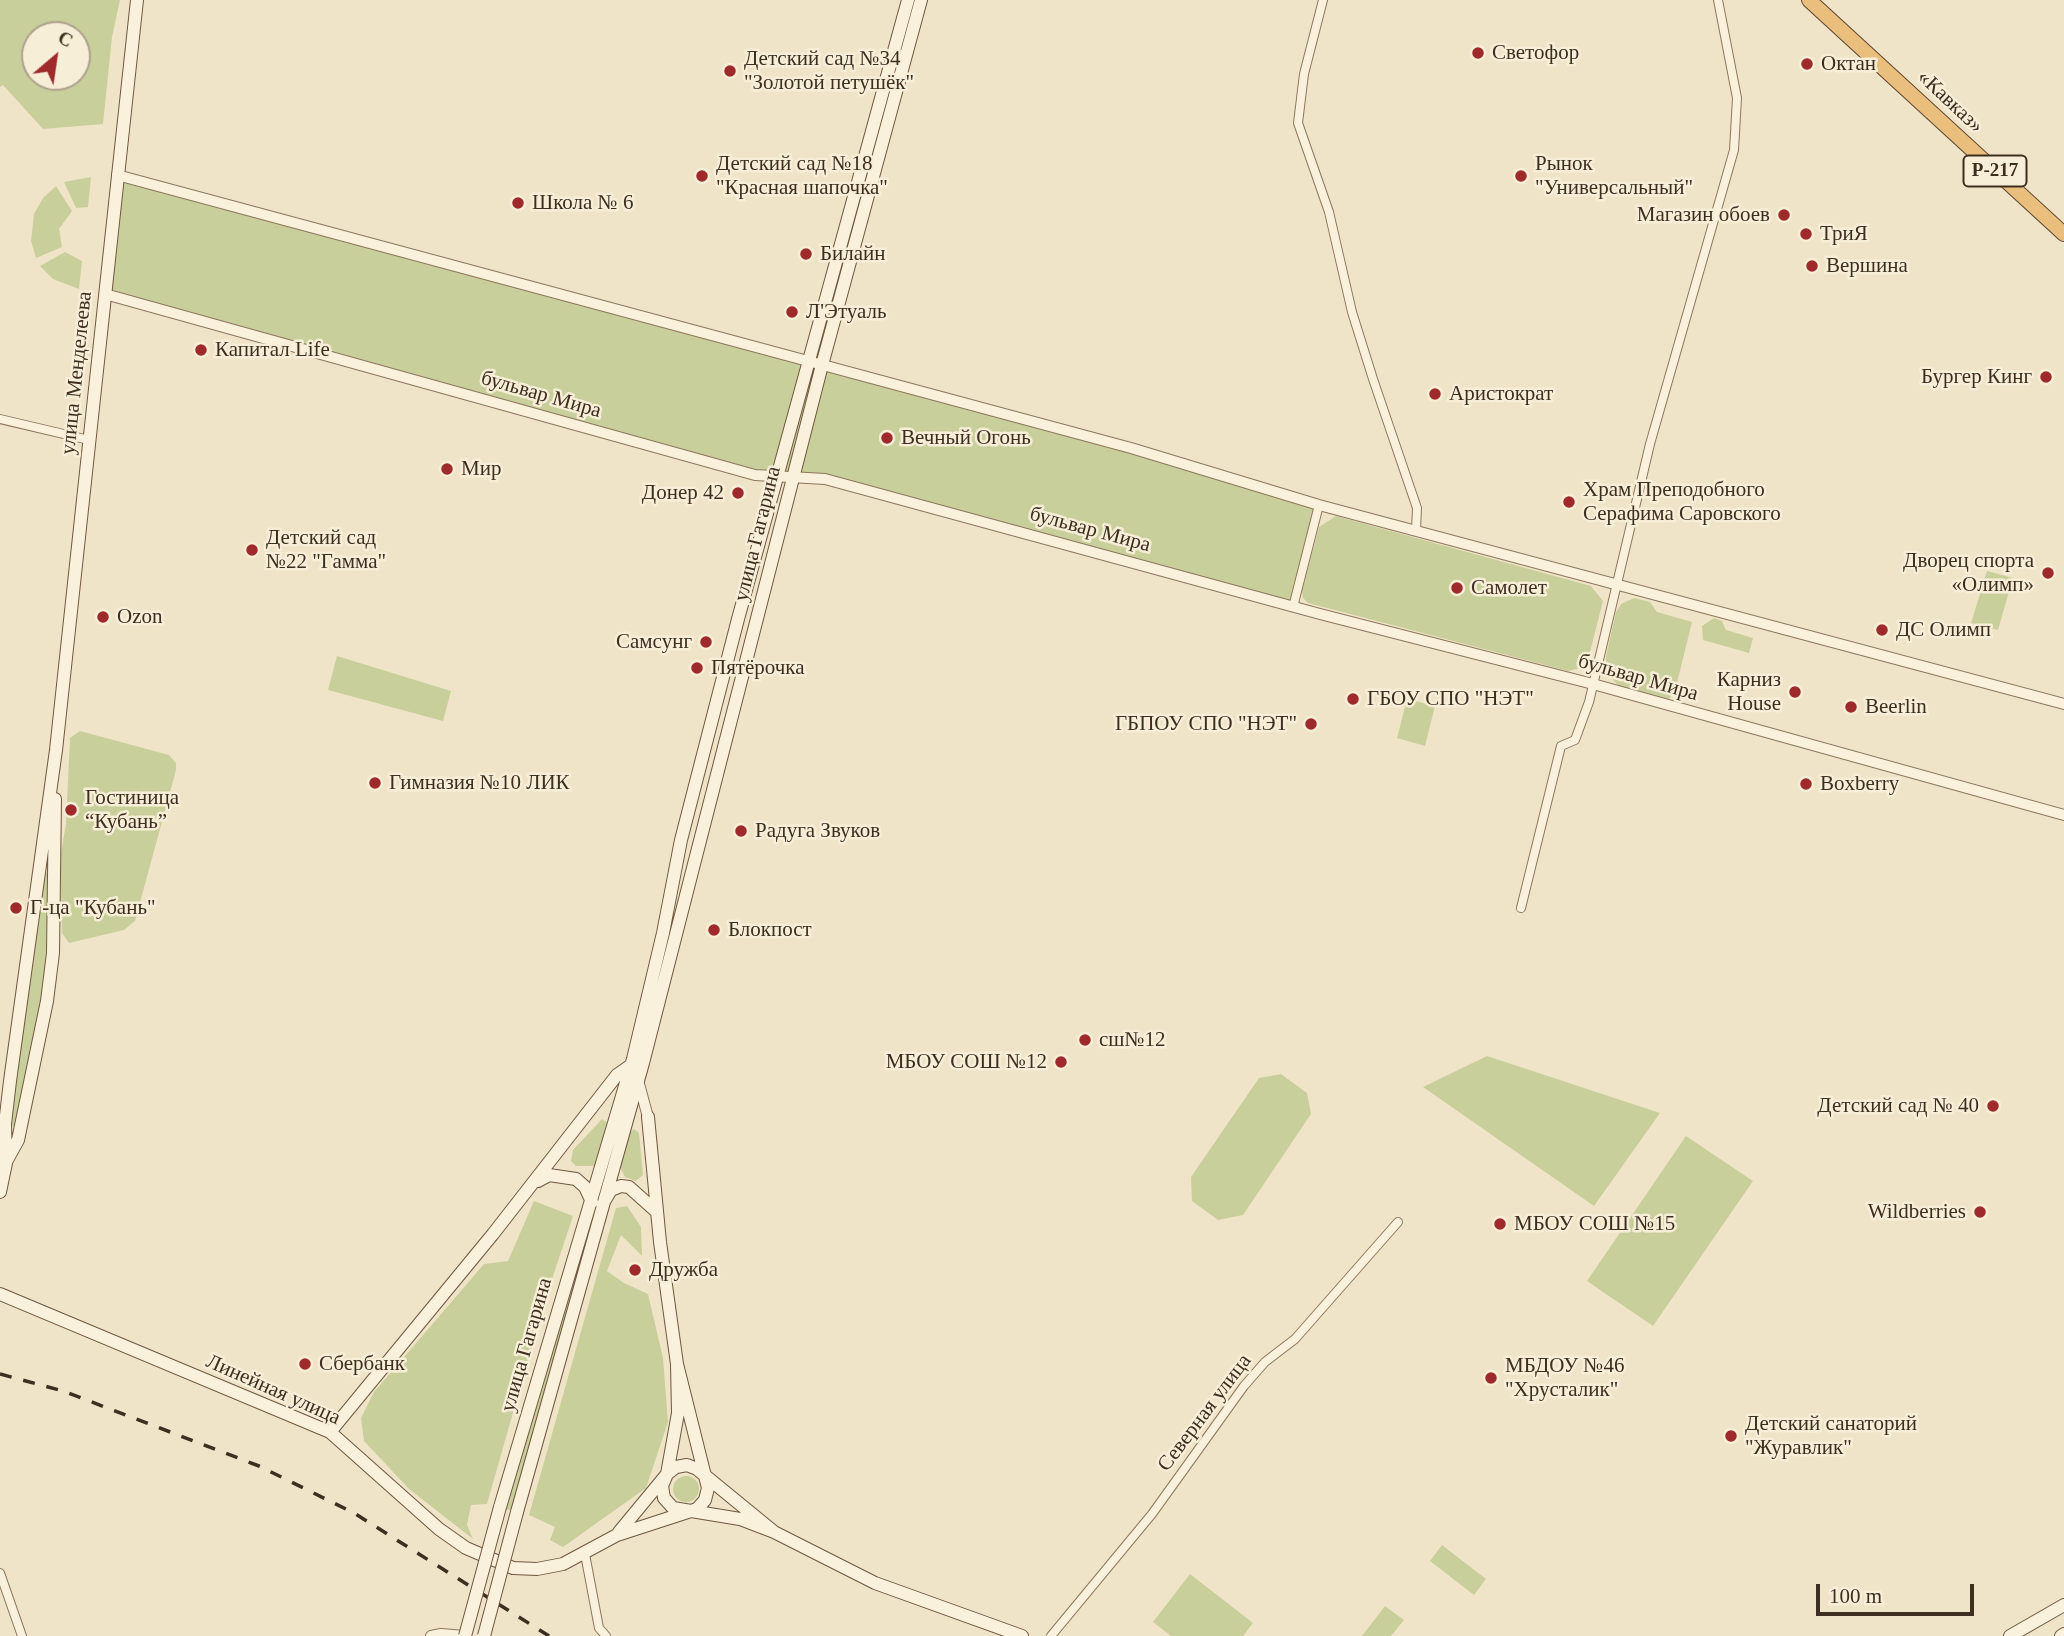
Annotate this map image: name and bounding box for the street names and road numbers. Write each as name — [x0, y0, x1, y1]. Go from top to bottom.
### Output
street label: «Кавказ» — [1912, 65, 1988, 139]
road number: Р-217 — [1964, 155, 2026, 186]
street label: улица Менделеева — [56, 290, 98, 456]
street label: бульвар Мира — [478, 366, 604, 424]
street label: улица Гагарина — [729, 464, 787, 604]
street label: бульвар Мира — [1027, 502, 1153, 558]
street label: бульвар Мира — [1575, 649, 1701, 707]
street label: улица Гагарина — [496, 1275, 558, 1415]
street label: Линейная улица — [202, 1349, 344, 1431]
street label: Северная улица — [1153, 1349, 1257, 1477]

